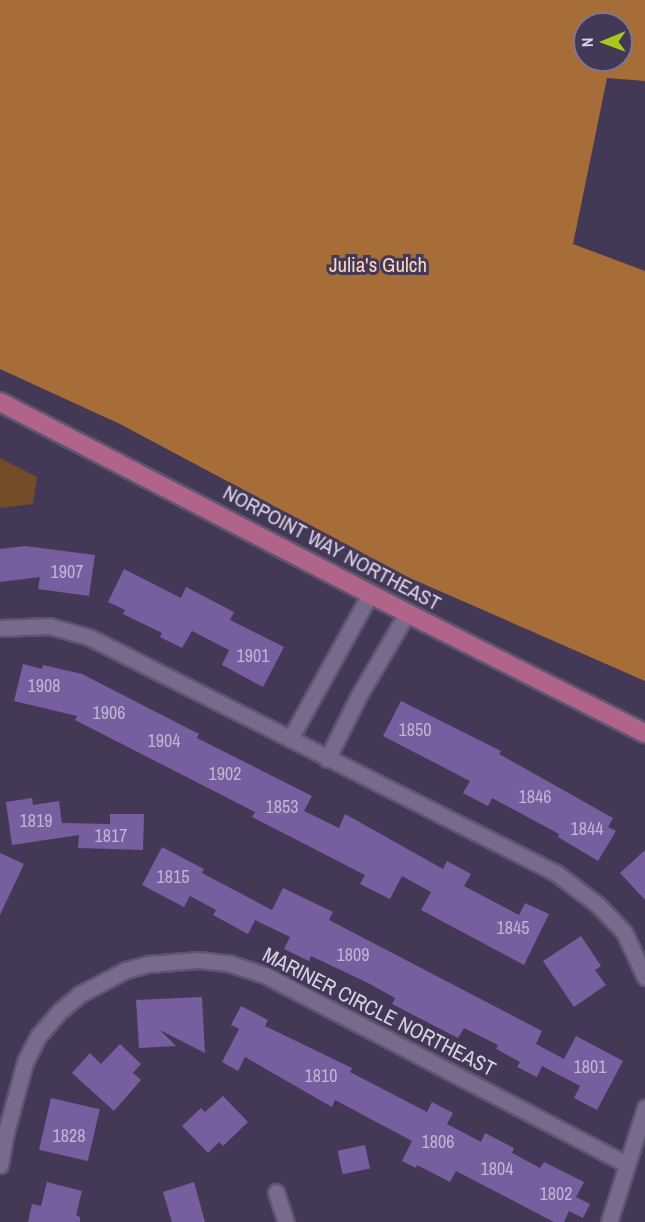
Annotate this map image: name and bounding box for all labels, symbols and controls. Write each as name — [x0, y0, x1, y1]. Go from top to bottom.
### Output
north arrow — [573, 12, 633, 72]
text: N — [576, 37, 598, 47]
park label: Julia's Gulch — [329, 252, 427, 278]
street label: NORPOINT WAY NORTHEAST — [218, 480, 446, 616]
house number: 1907 — [51, 561, 83, 583]
house number: 1901 — [237, 645, 269, 667]
house number: 1908 — [28, 675, 60, 697]
house number: 1906 — [93, 702, 125, 724]
house number: 1850 — [399, 719, 431, 741]
house number: 1904 — [148, 730, 180, 752]
house number: 1902 — [209, 763, 241, 785]
house number: 1846 — [519, 786, 551, 808]
house number: 1853 — [266, 796, 298, 818]
house number: 1819 — [20, 810, 52, 832]
house number: 1844 — [571, 818, 603, 840]
house number: 1817 — [95, 825, 127, 847]
house number: 1815 — [157, 866, 189, 888]
house number: 1845 — [497, 917, 529, 939]
street label: MARINER CIRCLE NORTHEAST — [258, 942, 500, 1082]
house number: 1809 — [337, 944, 369, 966]
house number: 1801 — [574, 1056, 606, 1078]
house number: 1810 — [305, 1065, 337, 1087]
house number: 1828 — [53, 1125, 85, 1147]
house number: 1806 — [422, 1131, 454, 1153]
house number: 1804 — [481, 1158, 513, 1180]
house number: 1802 — [540, 1183, 572, 1205]

